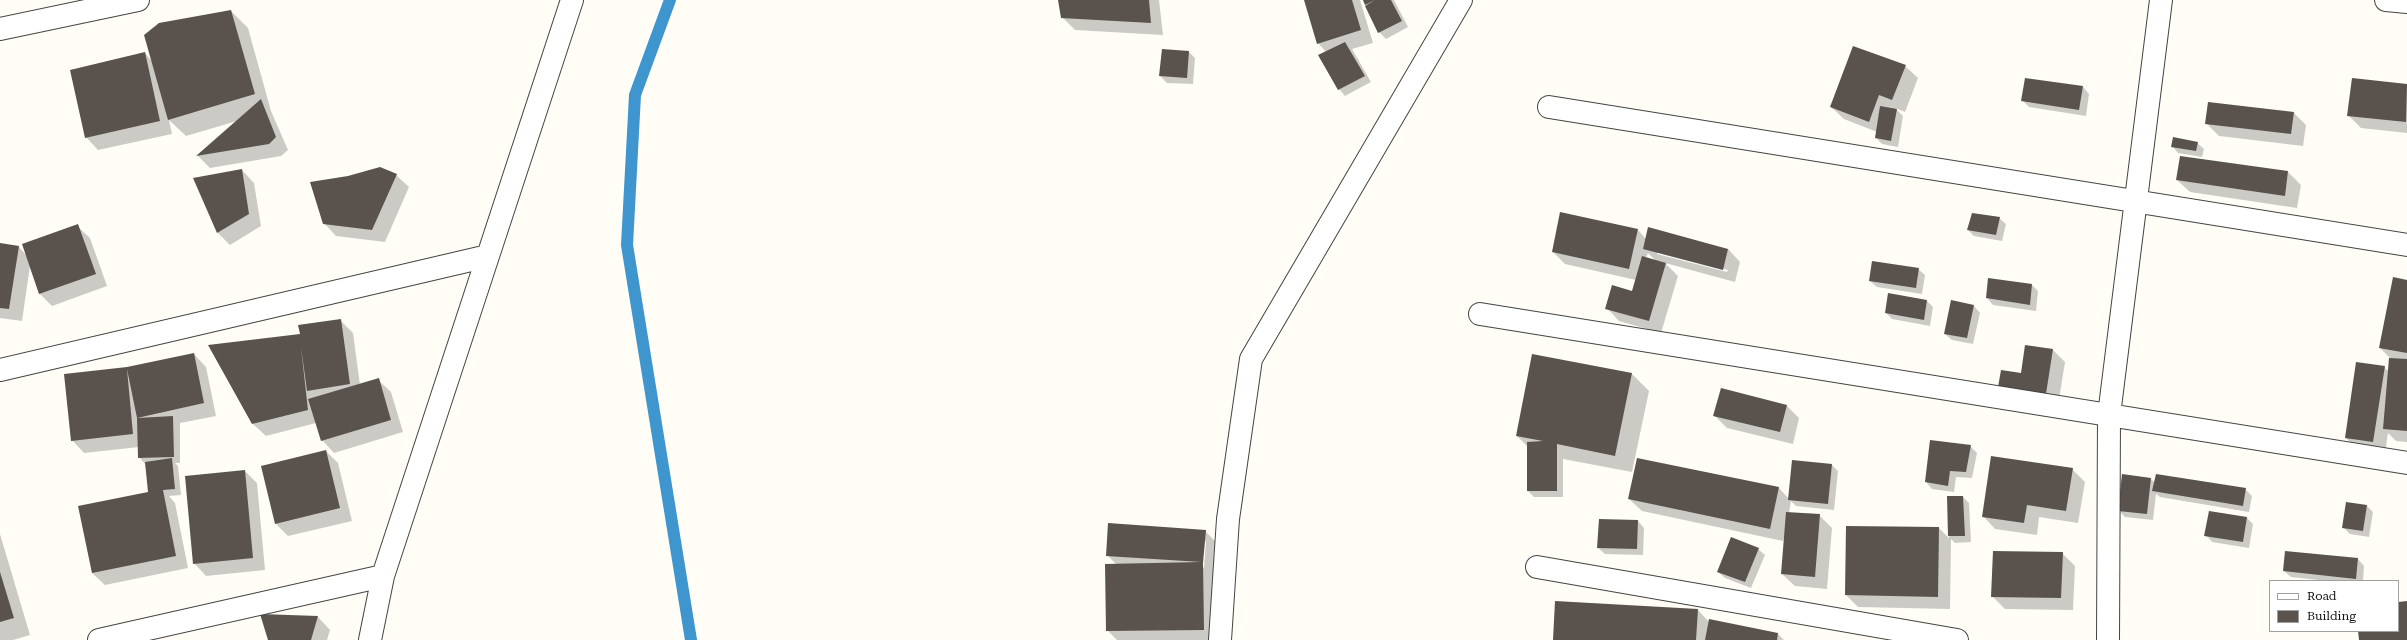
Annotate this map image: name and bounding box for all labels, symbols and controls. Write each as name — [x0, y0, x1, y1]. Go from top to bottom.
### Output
legend — [2269, 580, 2399, 632]
text: Road — [2307, 589, 2336, 603]
text: Building — [2307, 609, 2356, 623]

